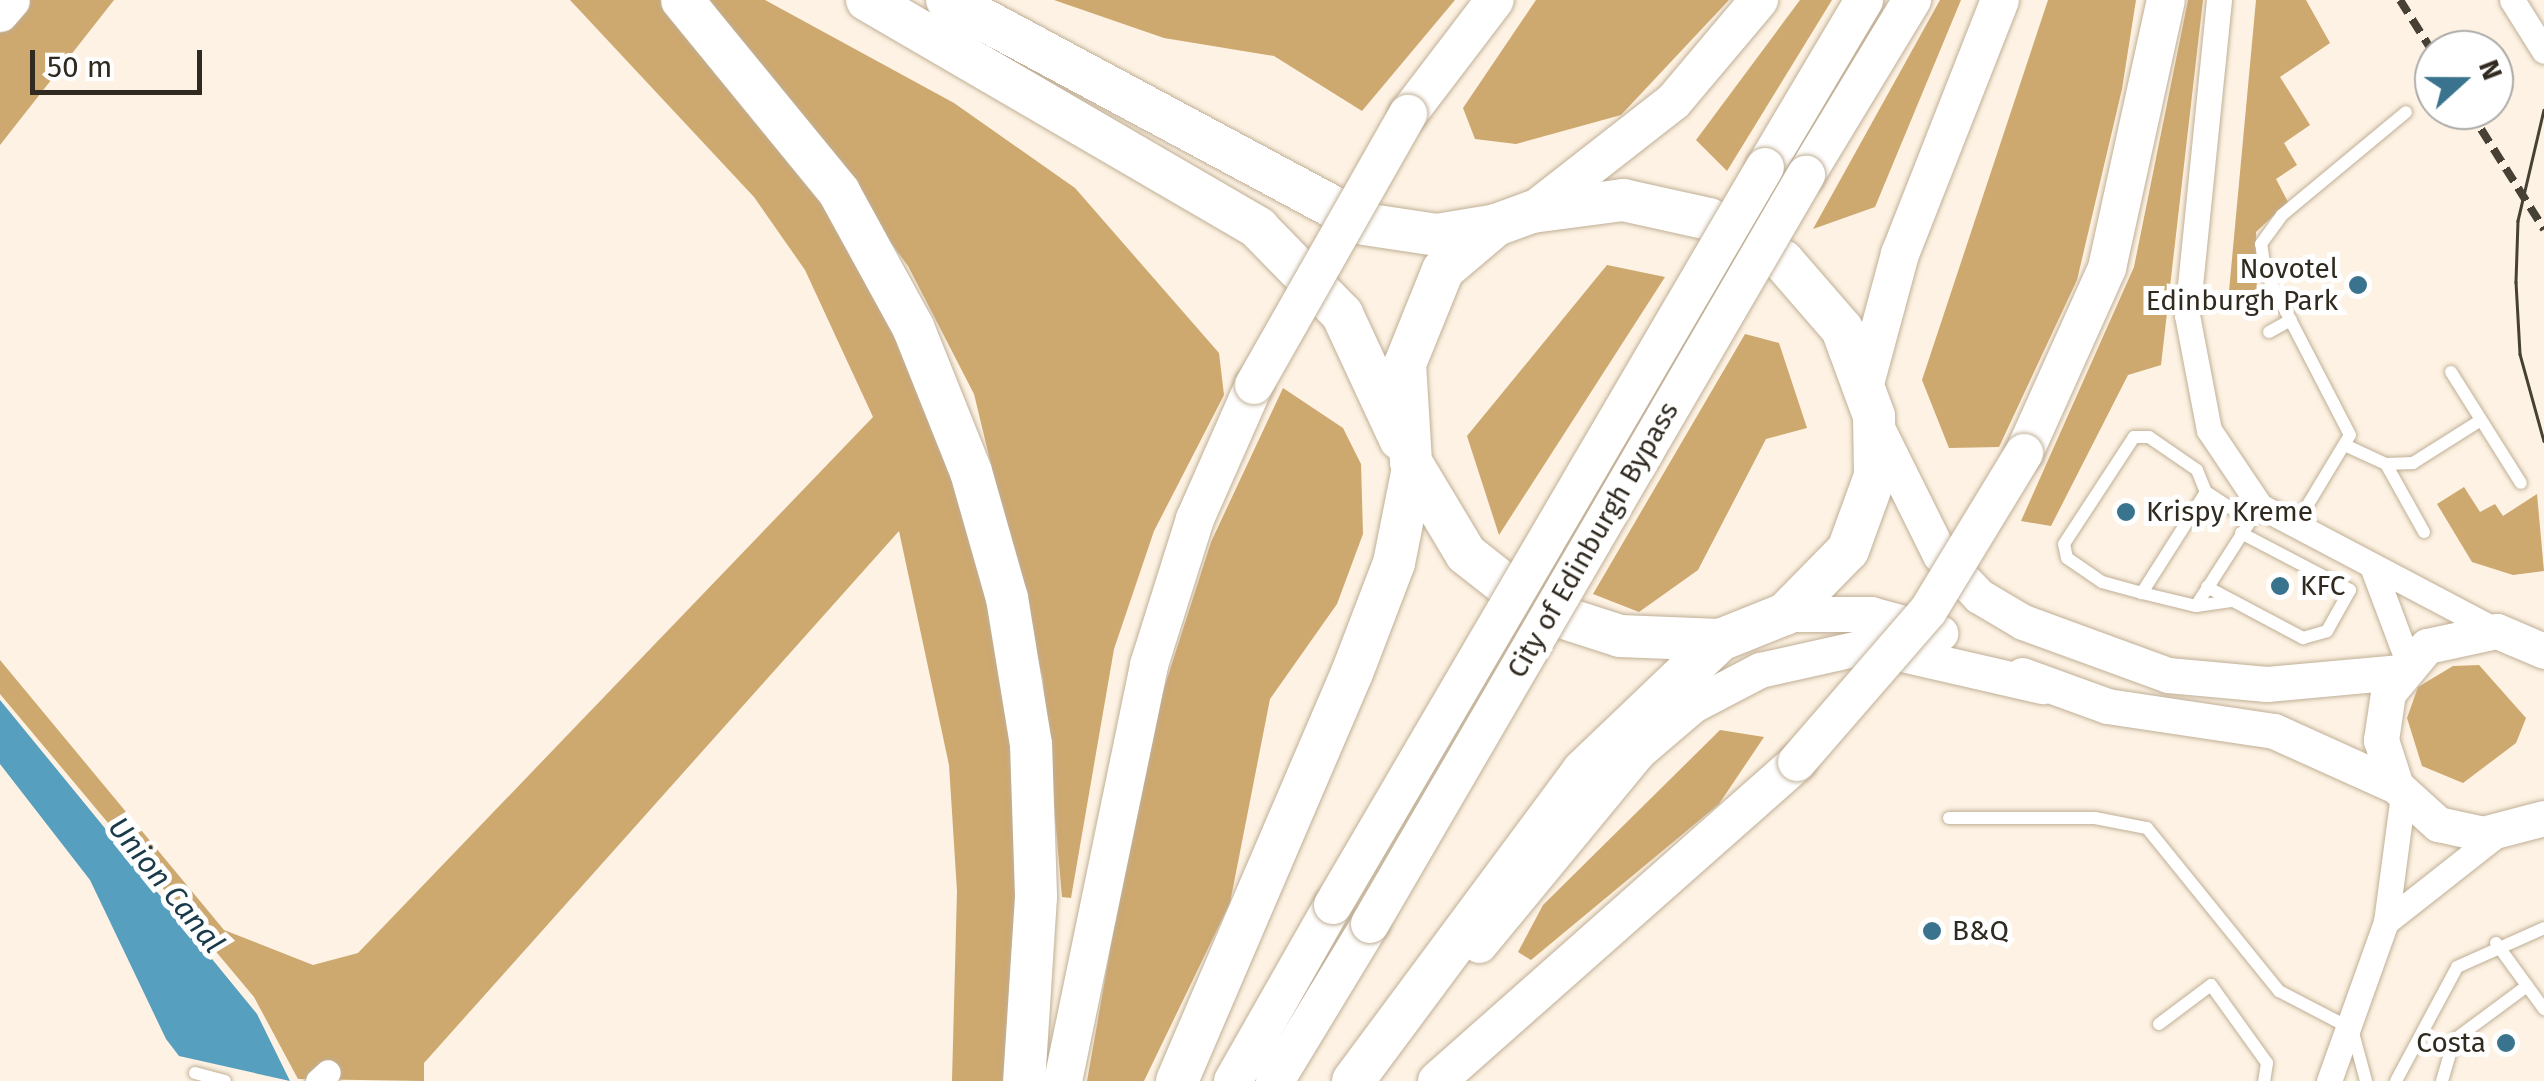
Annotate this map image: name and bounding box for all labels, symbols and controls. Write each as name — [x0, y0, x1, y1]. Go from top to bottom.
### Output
scale bar — [35, 30, 208, 92]
north arrow — [2414, 30, 2514, 130]
text: 50 m — [47, 49, 112, 85]
text: N — [2472, 55, 2509, 84]
place label: Novotel Edinburgh Park — [2146, 252, 2338, 318]
marker: Novotel Edinburgh Park — [2347, 274, 2369, 296]
street label: City of Edinburgh Bypass — [1500, 396, 1686, 684]
place label: Krispy Kreme — [2146, 495, 2313, 529]
marker: Krispy Kreme — [2115, 501, 2137, 523]
place label: KFC — [2300, 569, 2345, 603]
marker: KFC — [2269, 575, 2291, 597]
water label: Union Canal — [100, 810, 232, 960]
place label: B&Q — [1952, 914, 2009, 948]
marker: B&Q — [1921, 920, 1943, 942]
place label: Costa — [2416, 1026, 2486, 1060]
marker: Costa — [2495, 1032, 2517, 1054]

